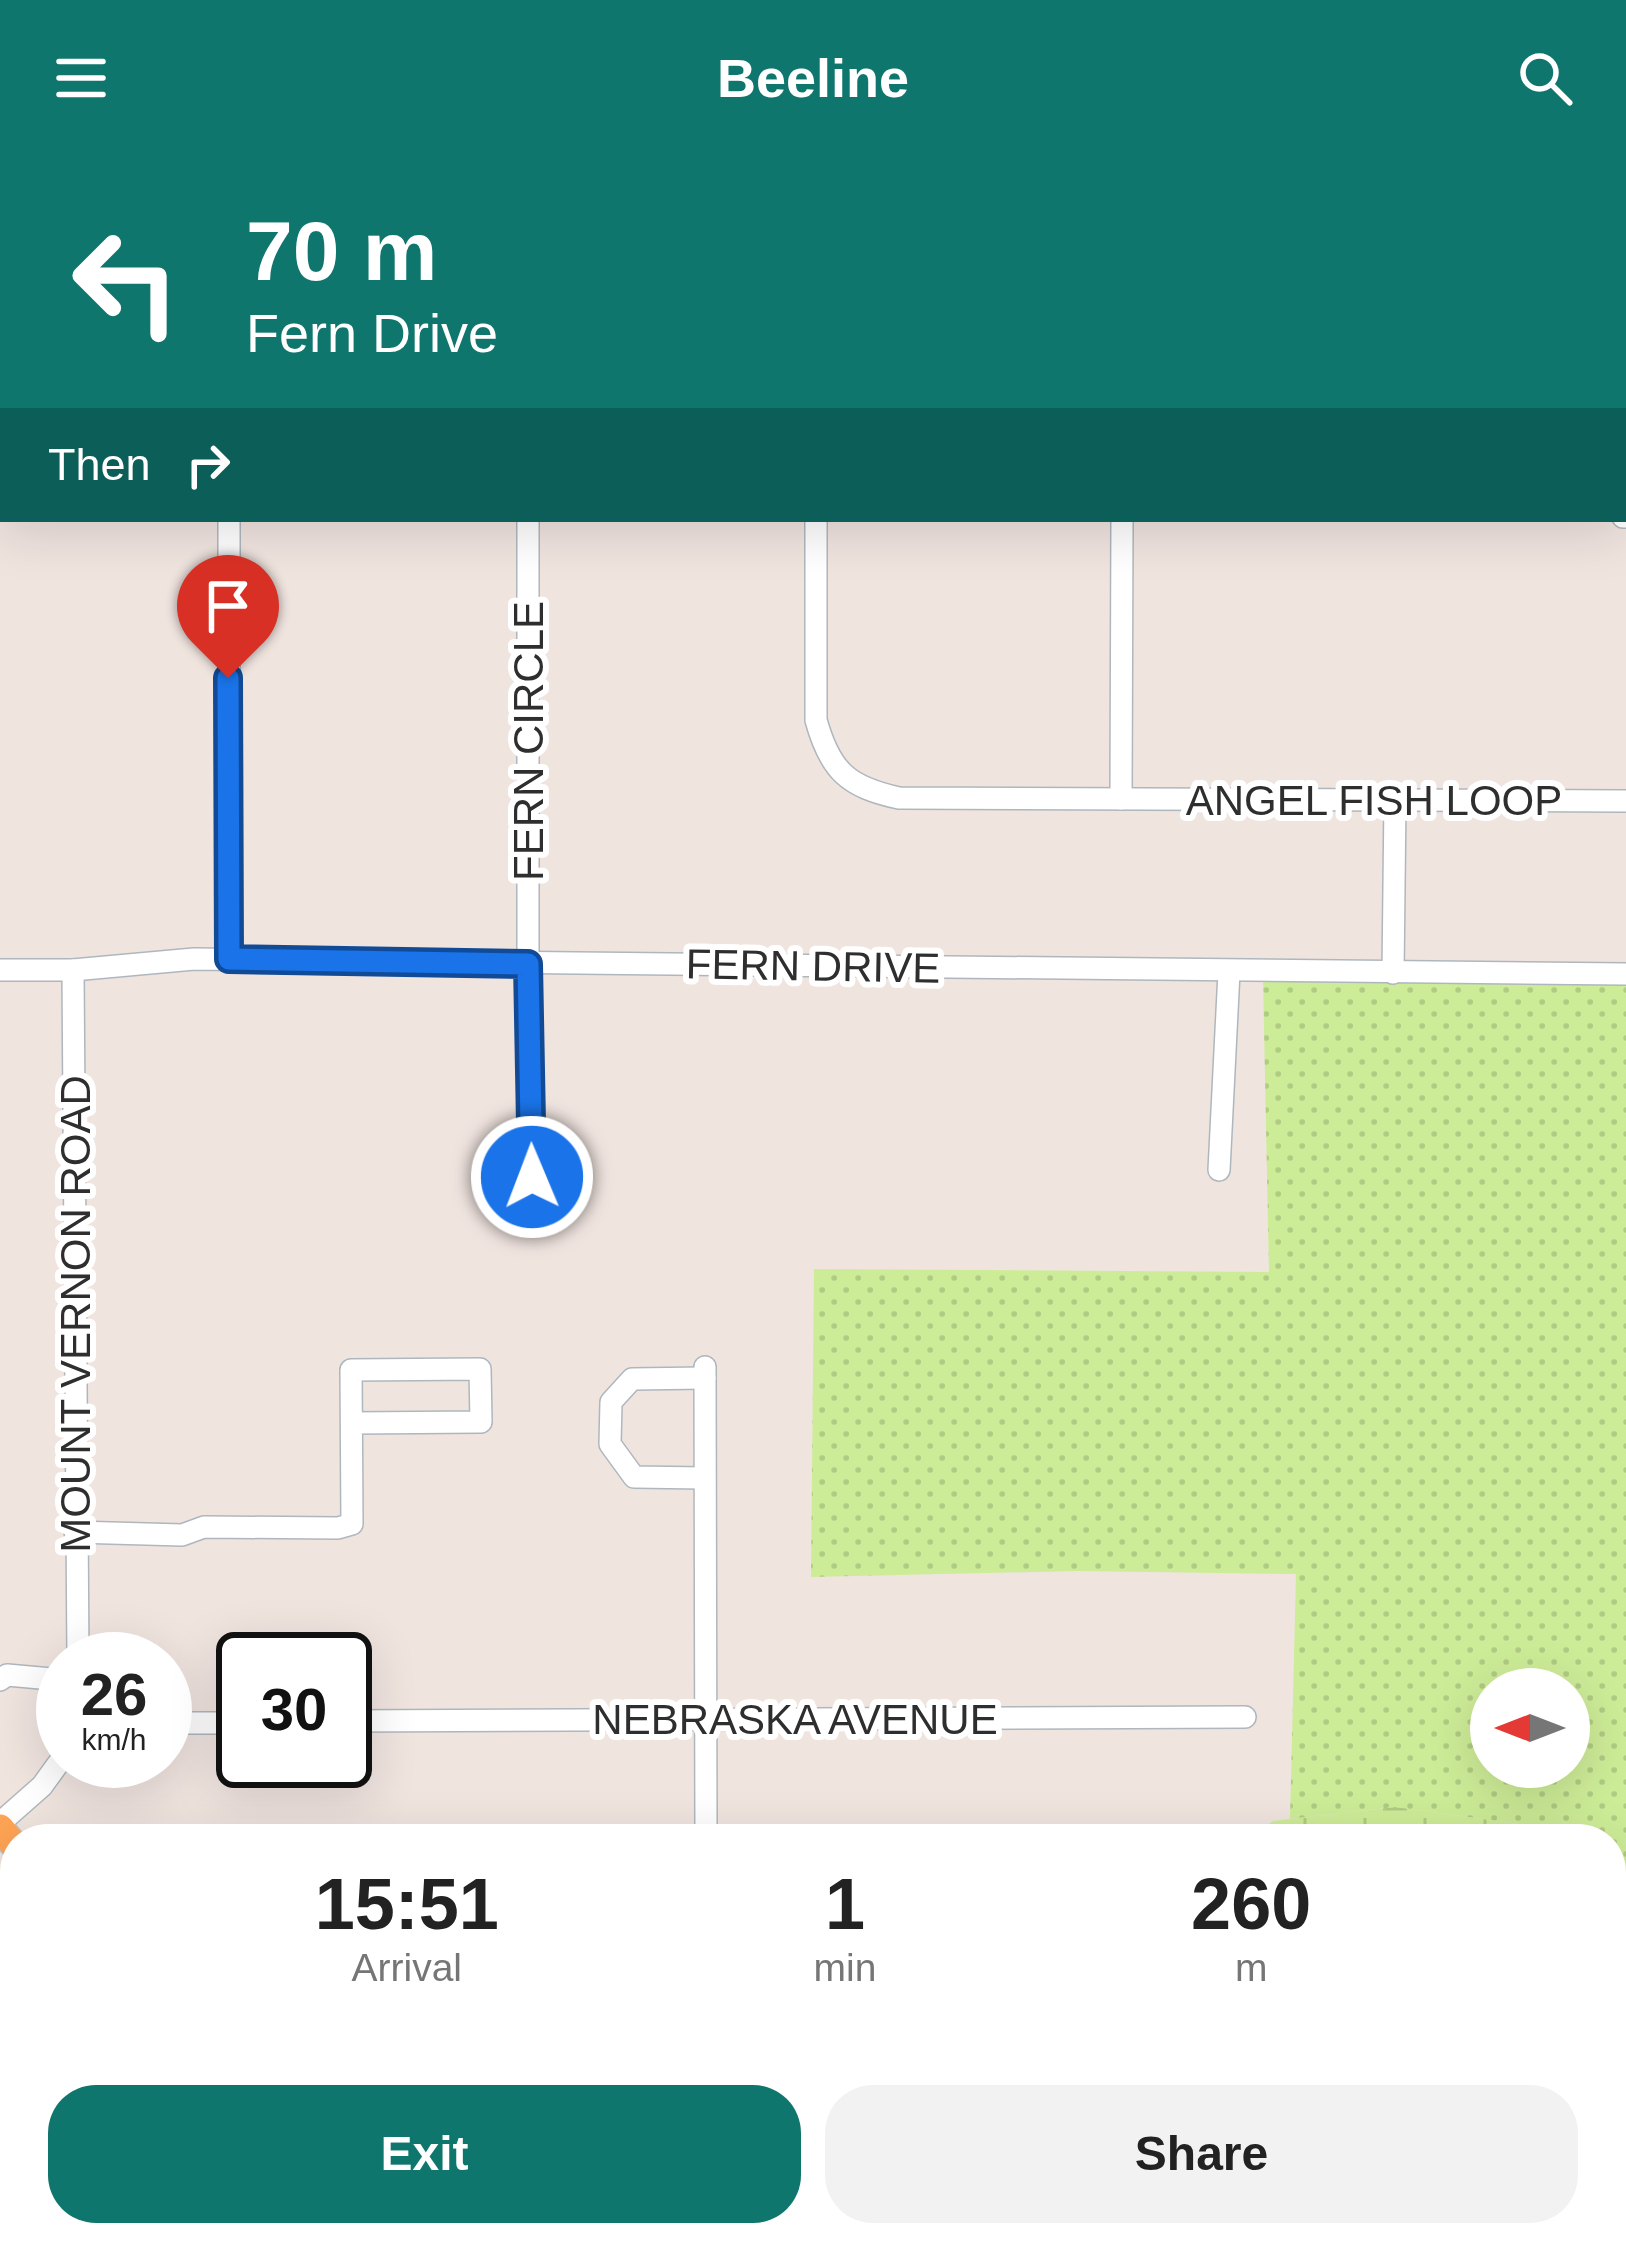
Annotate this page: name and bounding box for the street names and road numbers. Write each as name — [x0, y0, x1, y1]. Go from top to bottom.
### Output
street label: FERN CIRCLE — [505, 601, 552, 881]
street label: ANGEL FISH LOOP — [1186, 777, 1562, 824]
street label: FERN DRIVE — [685, 940, 941, 992]
street label: MOUNT VERNON ROAD — [52, 1075, 99, 1553]
street label: NEBRASKA AVENUE — [592, 1696, 998, 1743]

